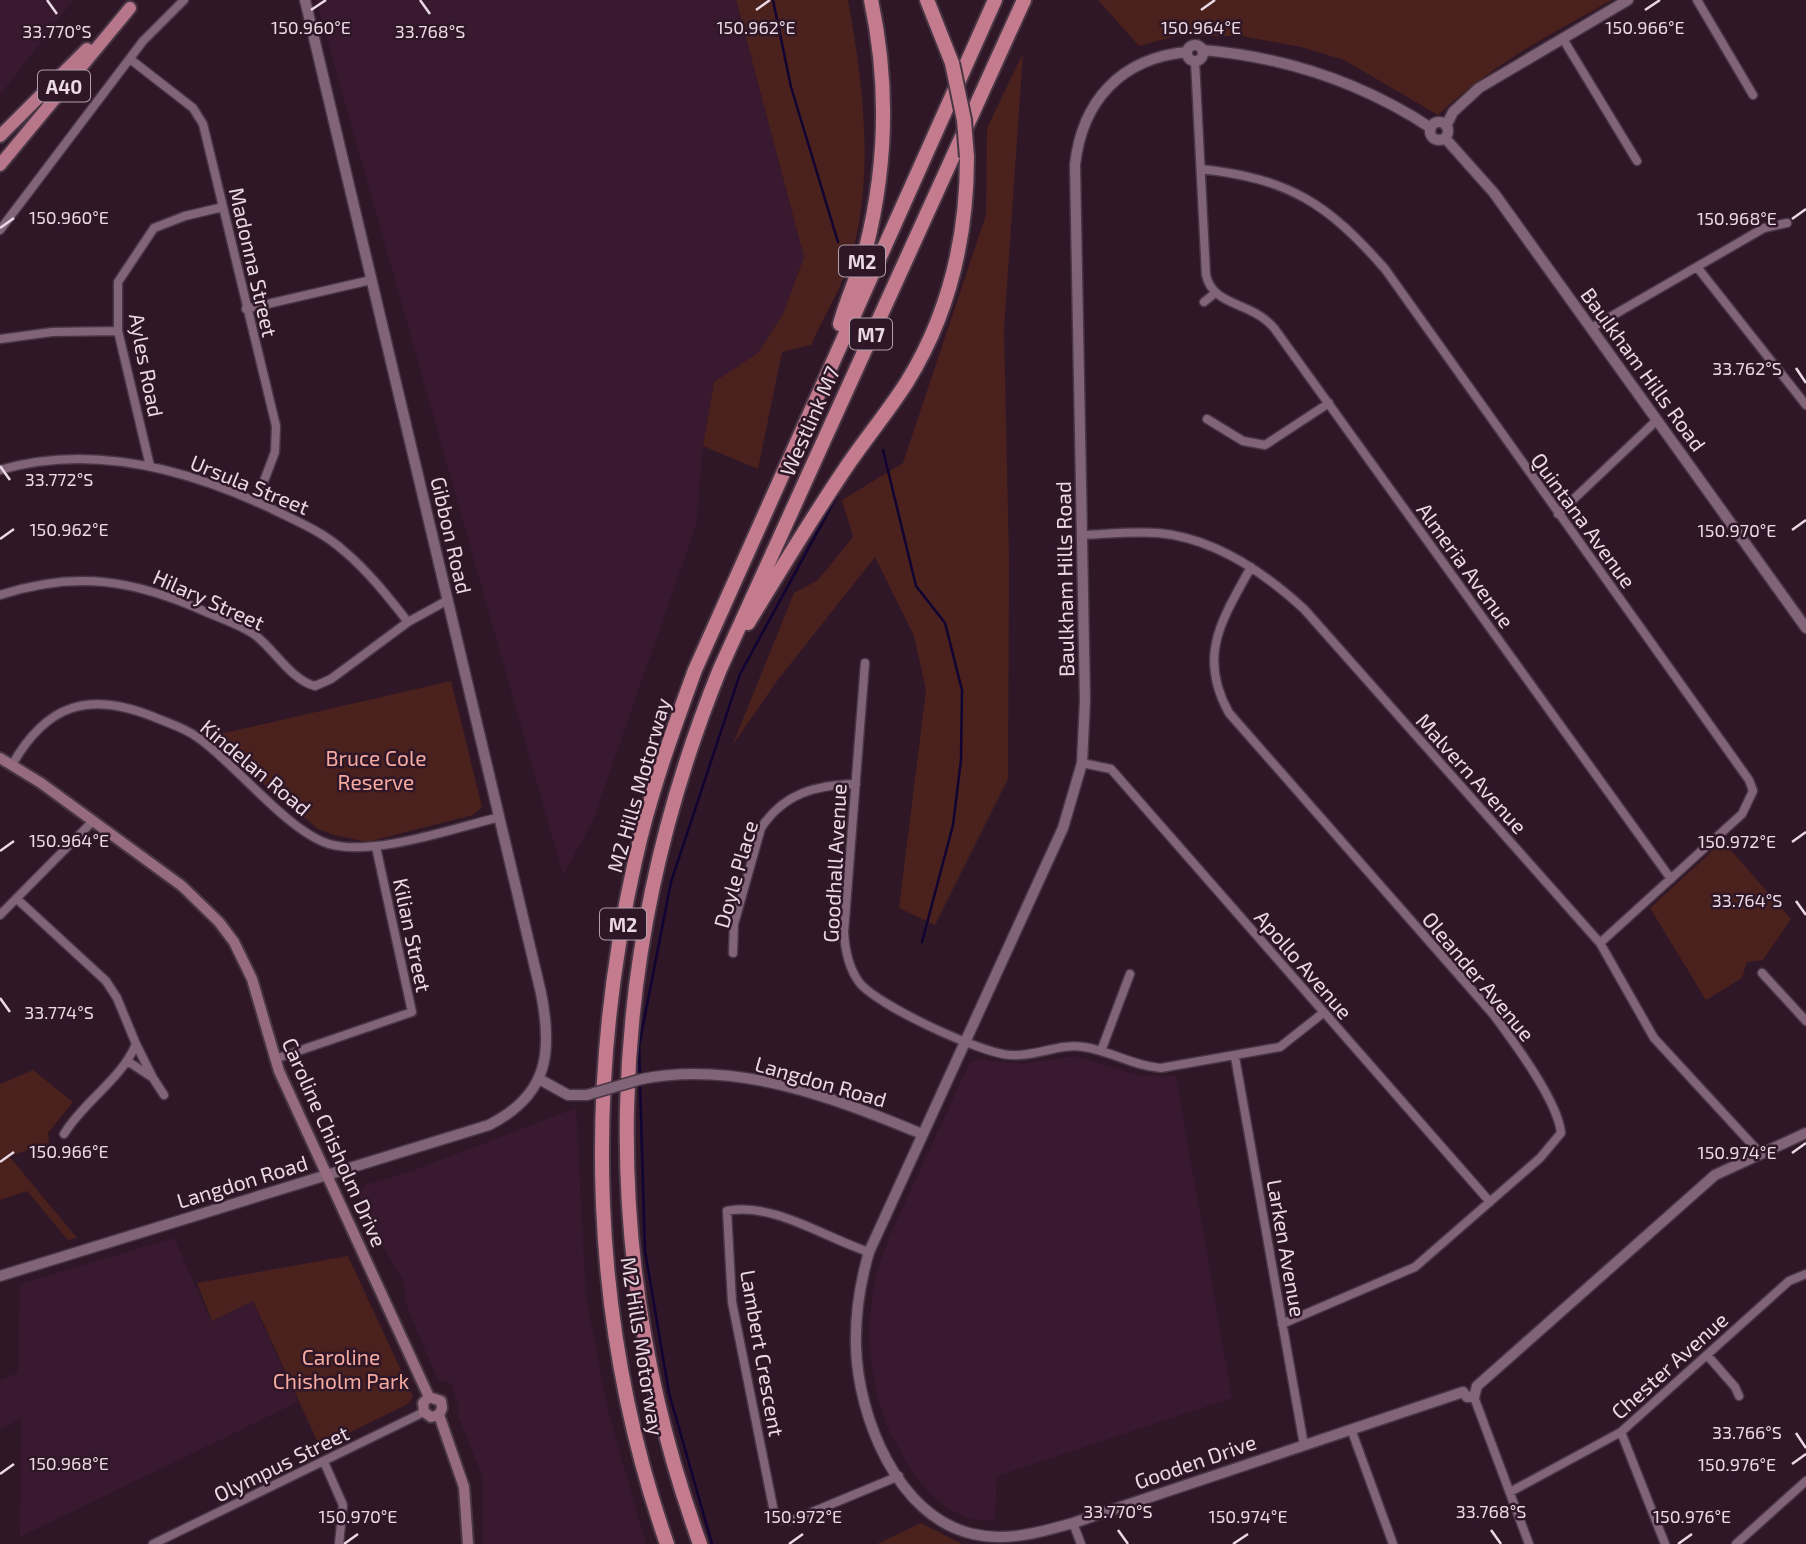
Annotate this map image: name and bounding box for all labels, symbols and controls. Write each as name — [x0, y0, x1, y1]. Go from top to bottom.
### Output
text: 150.960°E — [271, 16, 351, 38]
text: 150.962°E — [716, 16, 796, 38]
text: 150.964°E — [1161, 16, 1241, 38]
text: 150.966°E — [1605, 16, 1685, 38]
text: 33.770°S — [22, 20, 92, 42]
text: 33.768°S — [395, 20, 465, 42]
road number: A40 — [38, 71, 90, 102]
street label: Madonna Street — [225, 185, 283, 339]
text: 150.960°E — [29, 206, 109, 228]
text: 150.968°E — [1697, 207, 1777, 229]
road number: M2 — [839, 246, 885, 276]
street label: Baulkham Hills Road — [1576, 282, 1712, 456]
street label: Ayles Road — [125, 311, 169, 419]
road number: M7 — [850, 318, 892, 350]
text: 33.762°S — [1712, 357, 1782, 379]
street label: Westlink M7 — [774, 362, 844, 480]
street label: Quintana Avenue — [1526, 447, 1642, 593]
street label: Ursula Street — [187, 449, 313, 519]
text: 33.772°S — [25, 468, 93, 490]
street label: Gibbon Road — [426, 474, 478, 596]
street label: Baulkham Hills Road — [1050, 481, 1078, 677]
street label: Almeria Avenue — [1412, 498, 1520, 632]
text: 150.962°E — [29, 518, 109, 540]
text: 150.970°E — [1698, 519, 1776, 541]
street label: Hilary Street — [150, 563, 268, 635]
street label: M2 Hills Motorway — [601, 695, 675, 875]
street label: Malvern Avenue — [1411, 708, 1533, 838]
street label: Kindelan Road — [196, 714, 316, 820]
park label: Bruce Cole Reserve — [326, 745, 426, 794]
street label: Goodhall Avenue — [817, 783, 851, 943]
street label: Doyle Place — [708, 817, 762, 931]
text: 150.964°E — [29, 829, 109, 851]
text: 150.972°E — [1698, 830, 1776, 852]
street label: Kilian Street — [389, 876, 437, 994]
text: 33.764°S — [1712, 889, 1782, 911]
street label: Apollo Avenue — [1250, 904, 1358, 1024]
street label: Oleander Avenue — [1418, 906, 1540, 1046]
road number: M2 — [600, 908, 646, 940]
text: 33.774°S — [24, 1001, 94, 1023]
street label: Caroline Chisholm Drive — [278, 1033, 392, 1251]
street label: Langdon Road — [752, 1050, 890, 1112]
text: 150.966°E — [29, 1140, 109, 1162]
text: 150.974°E — [1698, 1141, 1776, 1163]
street label: Langdon Road — [174, 1149, 310, 1213]
street label: Larken Avenue — [1263, 1177, 1311, 1319]
street label: M2 Hills Motorway — [617, 1255, 669, 1437]
street label: Lambert Crescent — [736, 1268, 790, 1438]
street label: Chester Avenue — [1606, 1306, 1732, 1424]
park label: Caroline Chisholm Park — [273, 1344, 410, 1393]
street label: Olympus Street — [209, 1420, 353, 1506]
text: 33.766°S — [1712, 1421, 1782, 1443]
street label: Gooden Drive — [1131, 1428, 1259, 1494]
text: 150.968°E — [29, 1452, 109, 1474]
text: 150.976°E — [1698, 1453, 1776, 1475]
text: 33.770°S — [1083, 1500, 1153, 1522]
text: 33.768°S — [1456, 1500, 1526, 1522]
text: 150.970°E — [319, 1505, 397, 1527]
text: 150.972°E — [764, 1505, 842, 1527]
text: 150.974°E — [1209, 1505, 1287, 1527]
text: 150.976°E — [1653, 1505, 1731, 1527]

